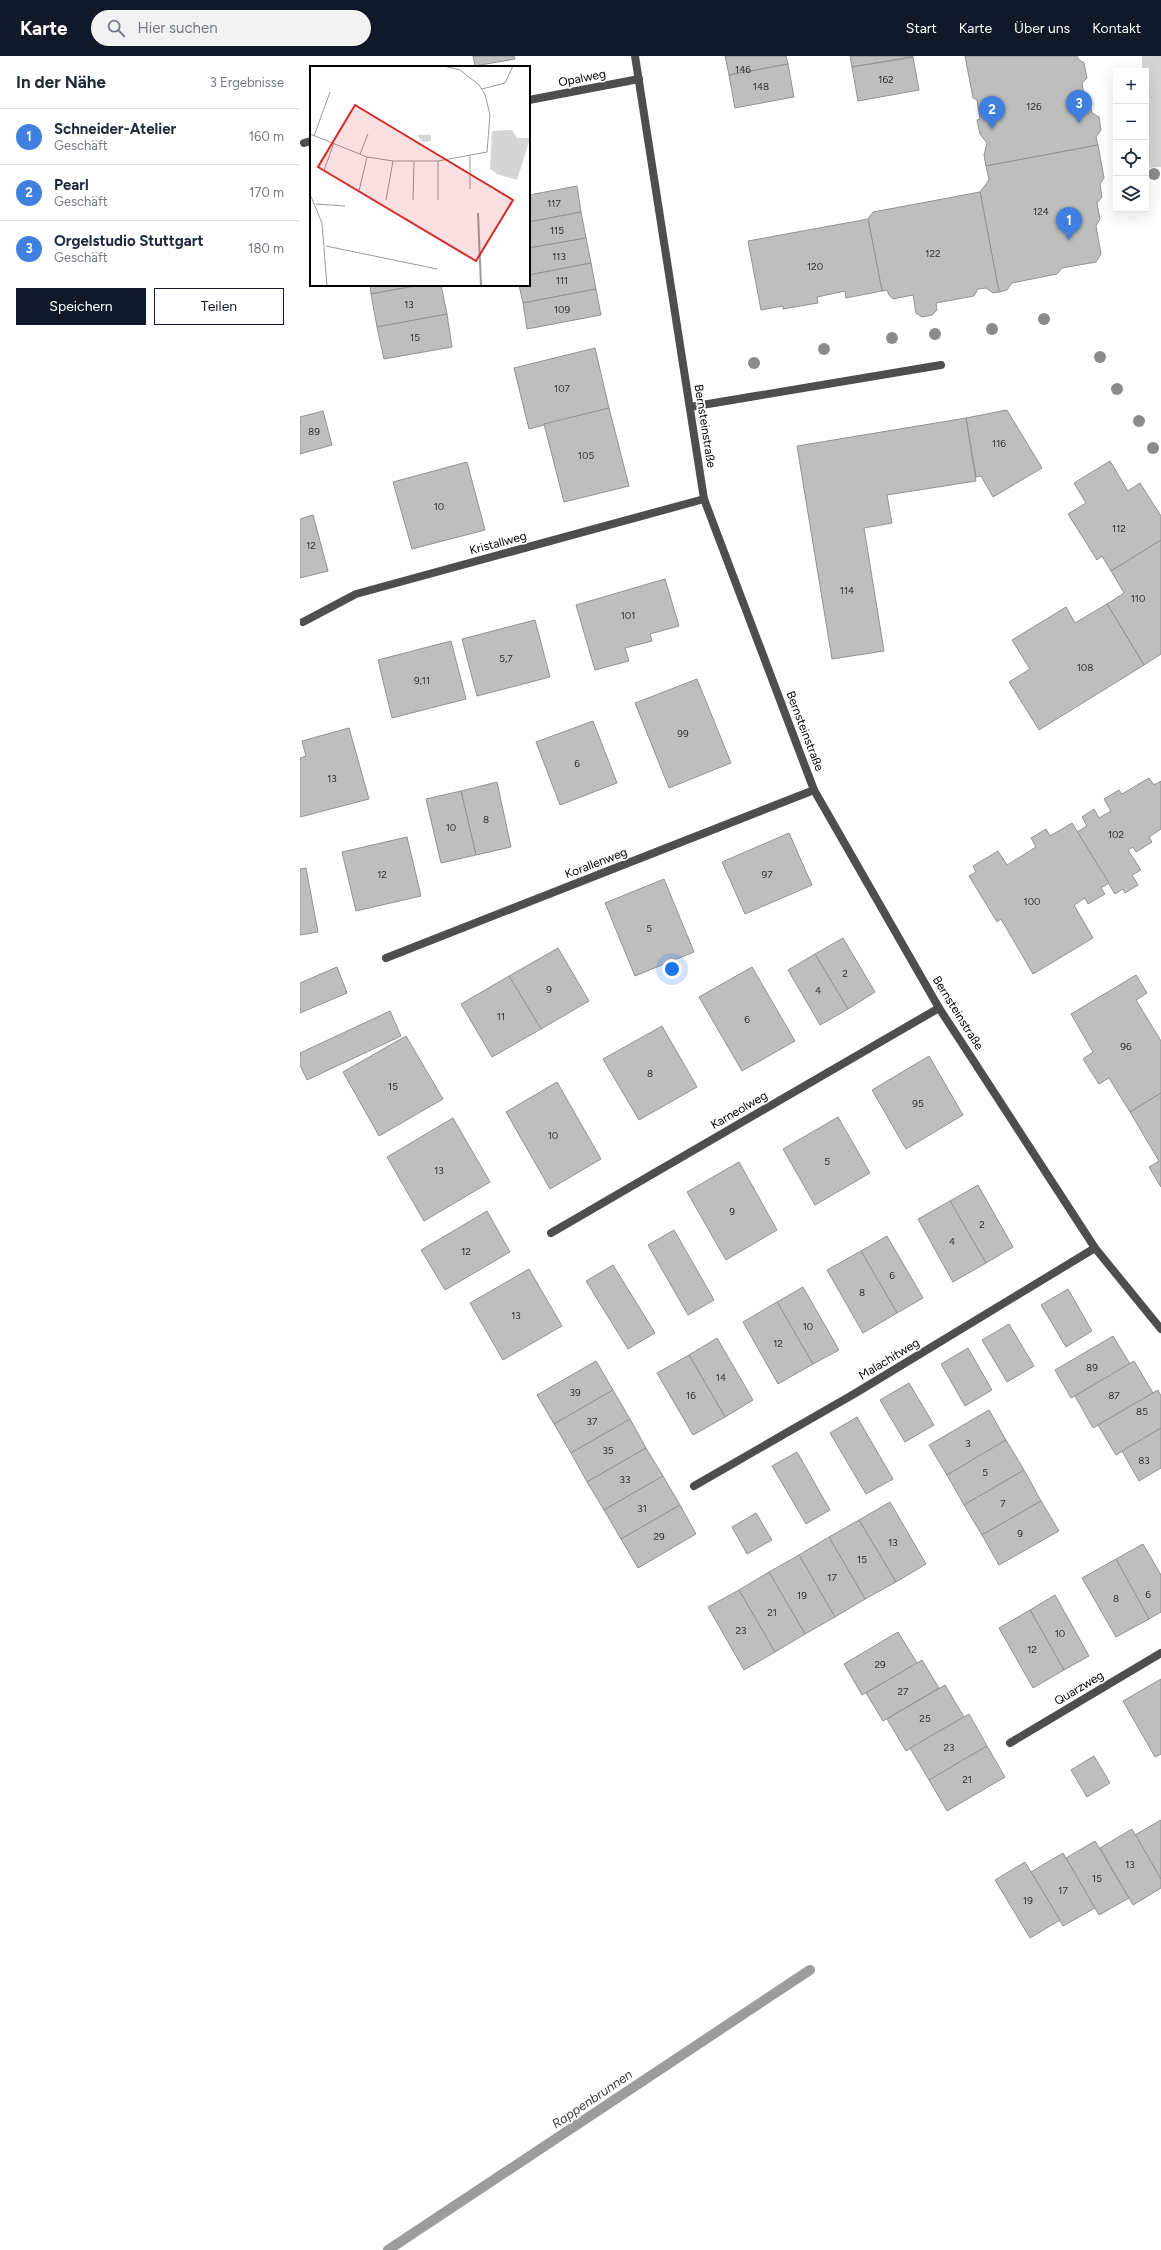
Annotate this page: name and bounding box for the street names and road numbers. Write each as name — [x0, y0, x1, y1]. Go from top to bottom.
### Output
street label: Opalweg — [557, 67, 607, 89]
street label: Bernsteinstraße — [691, 383, 719, 469]
street label: Kristallweg — [468, 529, 528, 557]
street label: Bernsteinstraße — [783, 689, 827, 773]
street label: Korallenweg — [563, 845, 629, 881]
street label: Bernsteinstraße — [930, 974, 987, 1053]
street label: Karneolweg — [708, 1088, 770, 1132]
street label: Malachitweg — [856, 1335, 922, 1383]
street label: Quarzweg — [1052, 1668, 1106, 1708]

